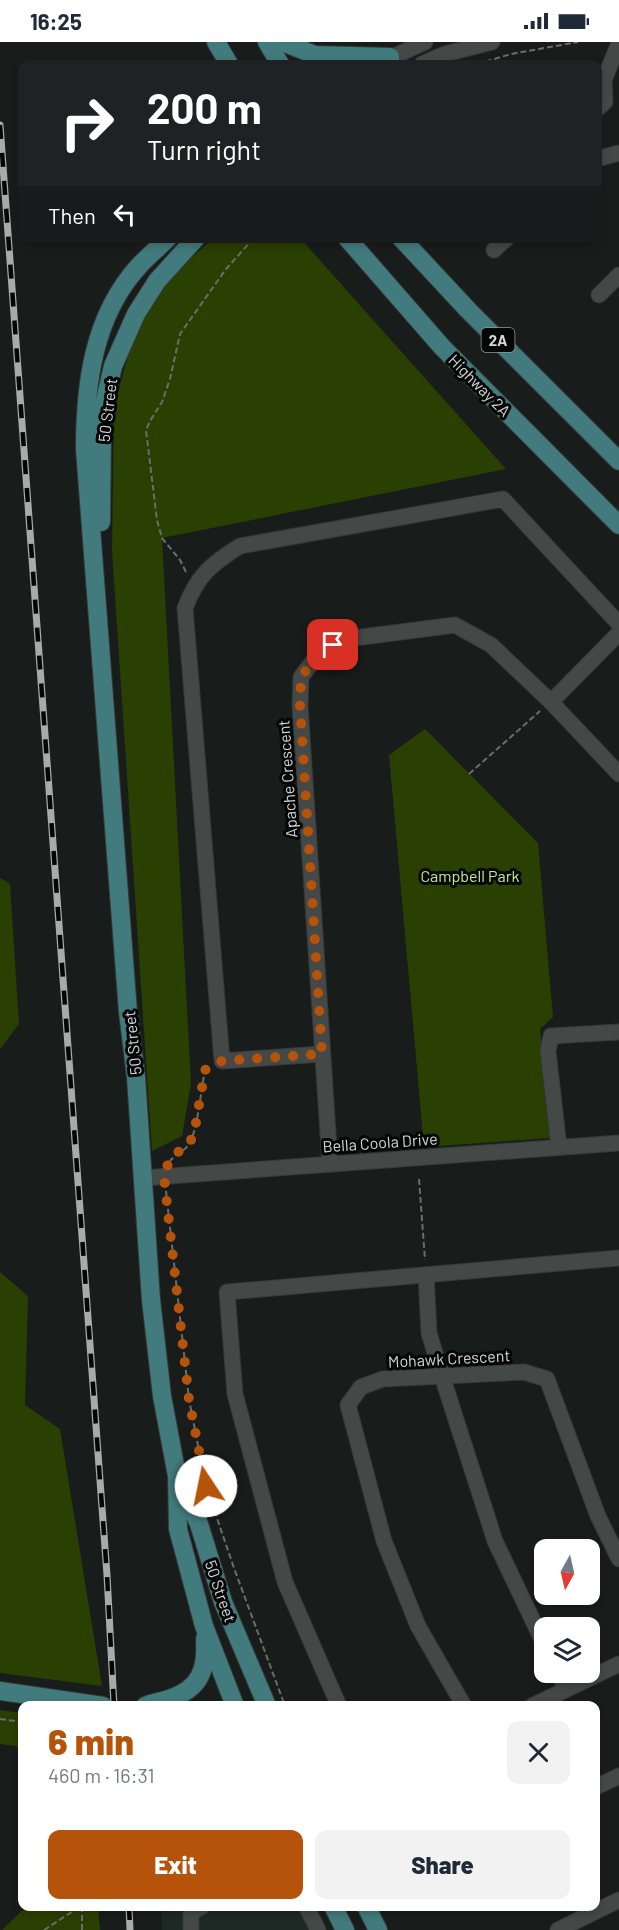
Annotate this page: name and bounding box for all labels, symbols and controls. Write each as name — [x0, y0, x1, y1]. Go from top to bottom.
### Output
text: 16:25 — [30, 8, 82, 34]
text: 200 m — [147, 82, 262, 132]
icon: right — [48, 84, 126, 162]
text: Turn right — [147, 133, 261, 165]
icon: left — [108, 198, 141, 231]
text: Then — [48, 202, 96, 228]
road number: 2A — [482, 328, 514, 352]
street label: Highway 2A — [445, 350, 515, 420]
street label: 50 Street — [94, 377, 120, 443]
pin — [307, 619, 358, 670]
icon: arrive — [316, 628, 349, 661]
street label: Apache Crescent — [273, 719, 301, 839]
park label: Campbell Park — [421, 866, 519, 885]
street label: 50 Street — [119, 1010, 145, 1076]
street label: Bella Coola Drive — [322, 1129, 438, 1155]
street label: Mohawk Crescent — [387, 1345, 511, 1371]
position arrow — [174, 1454, 238, 1518]
north arrow — [534, 1539, 600, 1605]
map controls — [534, 1539, 600, 1683]
street label: 50 Street — [202, 1558, 240, 1624]
button: layers — [534, 1617, 600, 1683]
text: 6 min — [48, 1719, 134, 1762]
button: close — [507, 1721, 570, 1784]
text: 460 m · 16:31 — [48, 1763, 155, 1787]
button: Exit — [48, 1830, 303, 1899]
button: Share — [315, 1830, 570, 1899]

